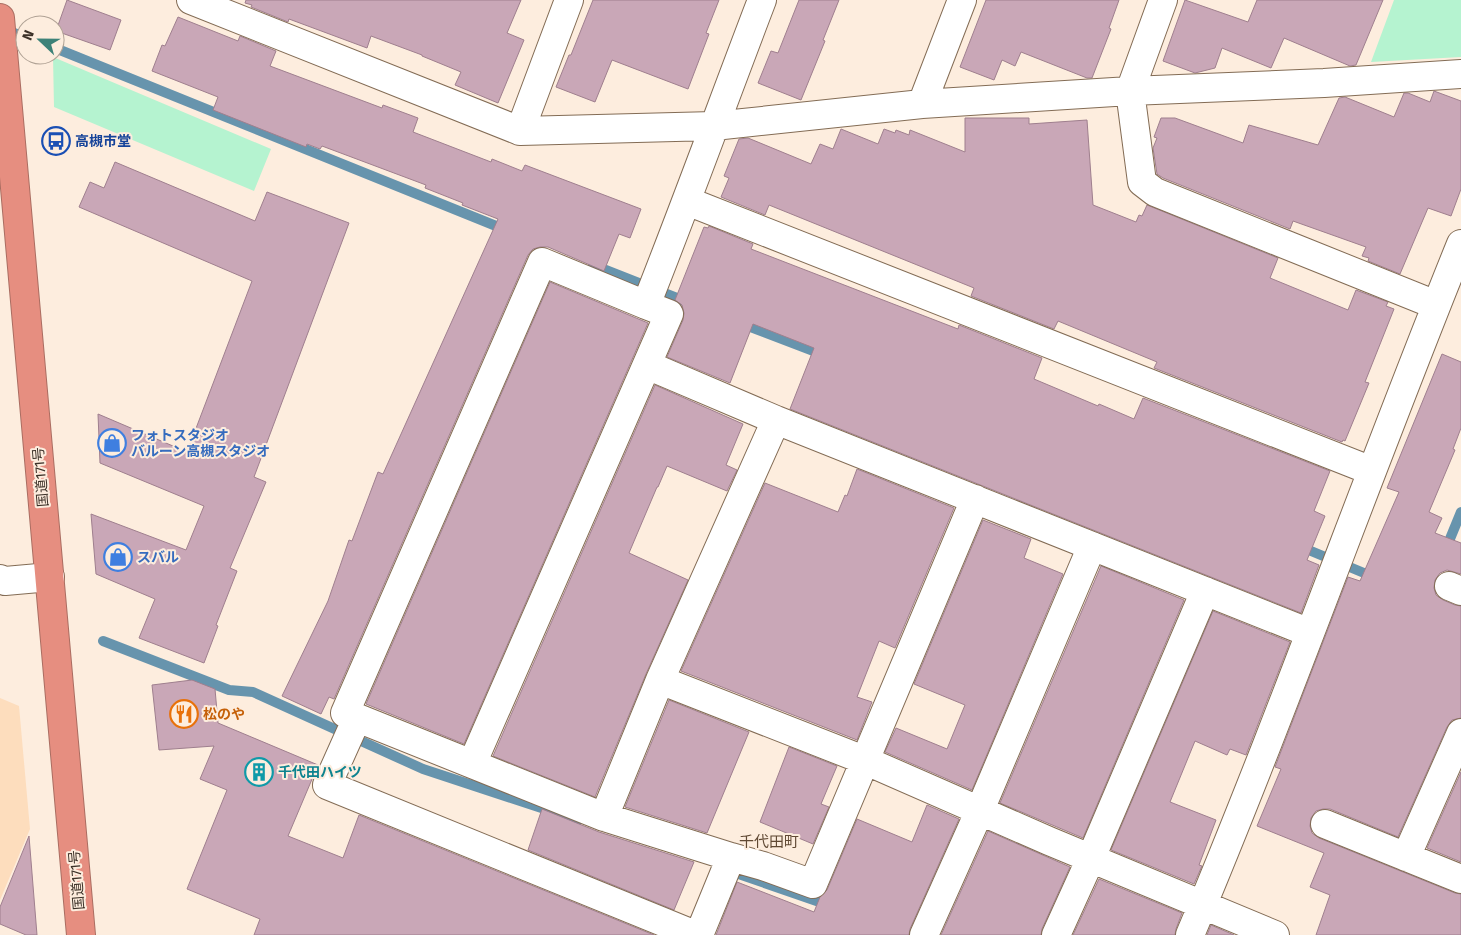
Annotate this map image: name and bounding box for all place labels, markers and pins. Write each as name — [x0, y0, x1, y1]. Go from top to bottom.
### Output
bus stop icon: 高槻市堂 — [41, 126, 71, 156]
place label: 高槻市堂 — [75, 133, 131, 150]
place label: フォトスタジオ バルーン高槻スタジオ — [131, 427, 270, 460]
shop icon: フォトスタジオ バルーン高槻スタジオ — [97, 428, 127, 458]
shop icon: スバル — [103, 542, 133, 572]
place label: スバル — [137, 549, 179, 566]
restaurant icon: 松のや — [169, 699, 199, 729]
place label: 松のや — [203, 706, 245, 723]
building icon: 千代田ハイツ — [244, 757, 274, 787]
place label: 千代田ハイツ — [278, 764, 362, 781]

